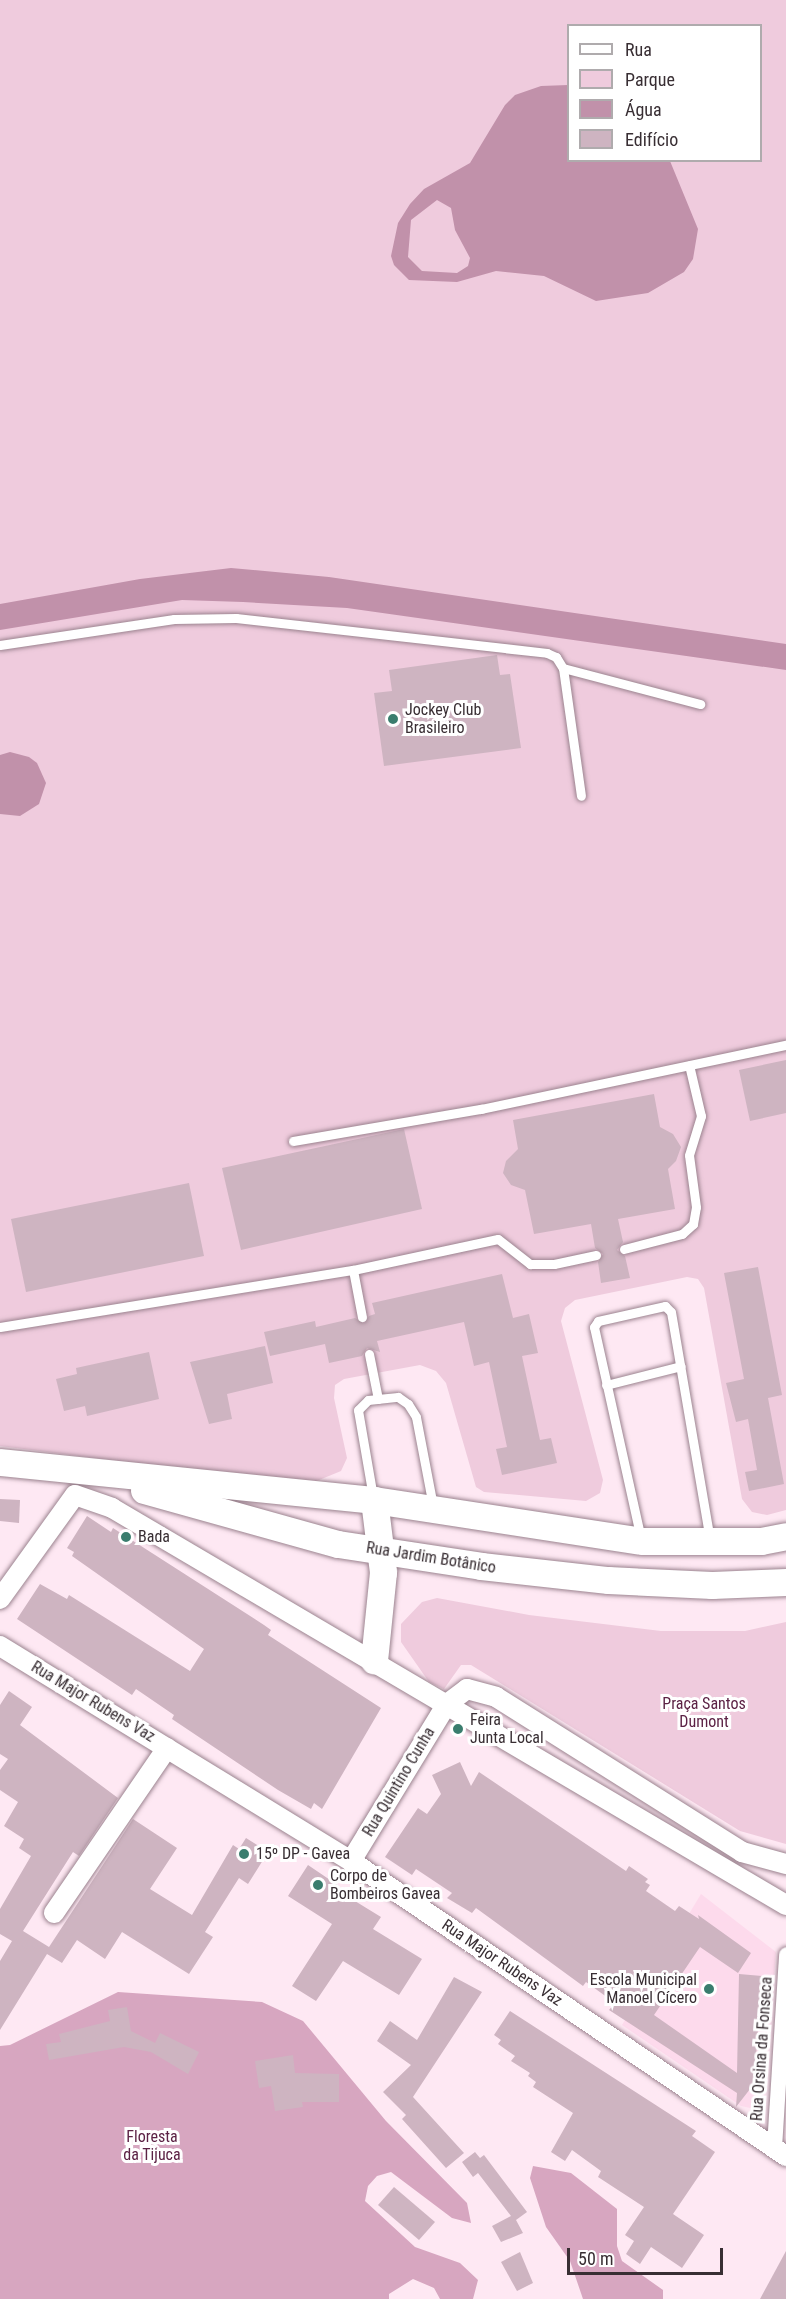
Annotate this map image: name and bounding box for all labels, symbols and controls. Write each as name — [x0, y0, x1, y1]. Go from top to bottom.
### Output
legend — [567, 24, 762, 162]
text: Rua — [625, 39, 652, 60]
text: Parque — [625, 69, 675, 90]
text: Água — [625, 99, 662, 120]
text: Edifício — [625, 129, 678, 150]
place label: Jockey Club Brasileiro — [405, 700, 481, 738]
marker: Jockey Club Brasileiro — [386, 712, 400, 726]
place label: Bada — [138, 1527, 170, 1547]
marker: Bada — [119, 1530, 133, 1544]
street label: Rua Jardim Botânico — [365, 1538, 497, 1578]
street label: Rua Major Rubens Vaz — [28, 1657, 158, 1747]
park label: Praça Santos Dumont — [662, 1694, 746, 1732]
place label: Feira Junta Local — [470, 1710, 544, 1748]
marker: Feira Junta Local — [451, 1722, 465, 1736]
street label: Rua Quintino Cunha — [359, 1724, 439, 1840]
place label: 15º DP - Gavea — [256, 1844, 350, 1864]
marker: 15º DP - Gavea — [237, 1847, 251, 1861]
place label: Corpo de Bombeiros Gavea — [330, 1866, 440, 1904]
marker: Corpo de Bombeiros Gavea — [311, 1878, 325, 1892]
street label: Rua Major Rubens Vaz — [438, 1916, 566, 2010]
place label: Escola Municipal Manoel Cícero — [590, 1970, 697, 2008]
street label: Rua Orsina da Fonseca — [747, 1976, 777, 2122]
marker: Escola Municipal Manoel Cícero — [702, 1982, 716, 1996]
park label: Floresta da Tijuca — [123, 2127, 181, 2165]
scale bar — [570, 2236, 726, 2274]
text: 50 m — [578, 2248, 613, 2269]

